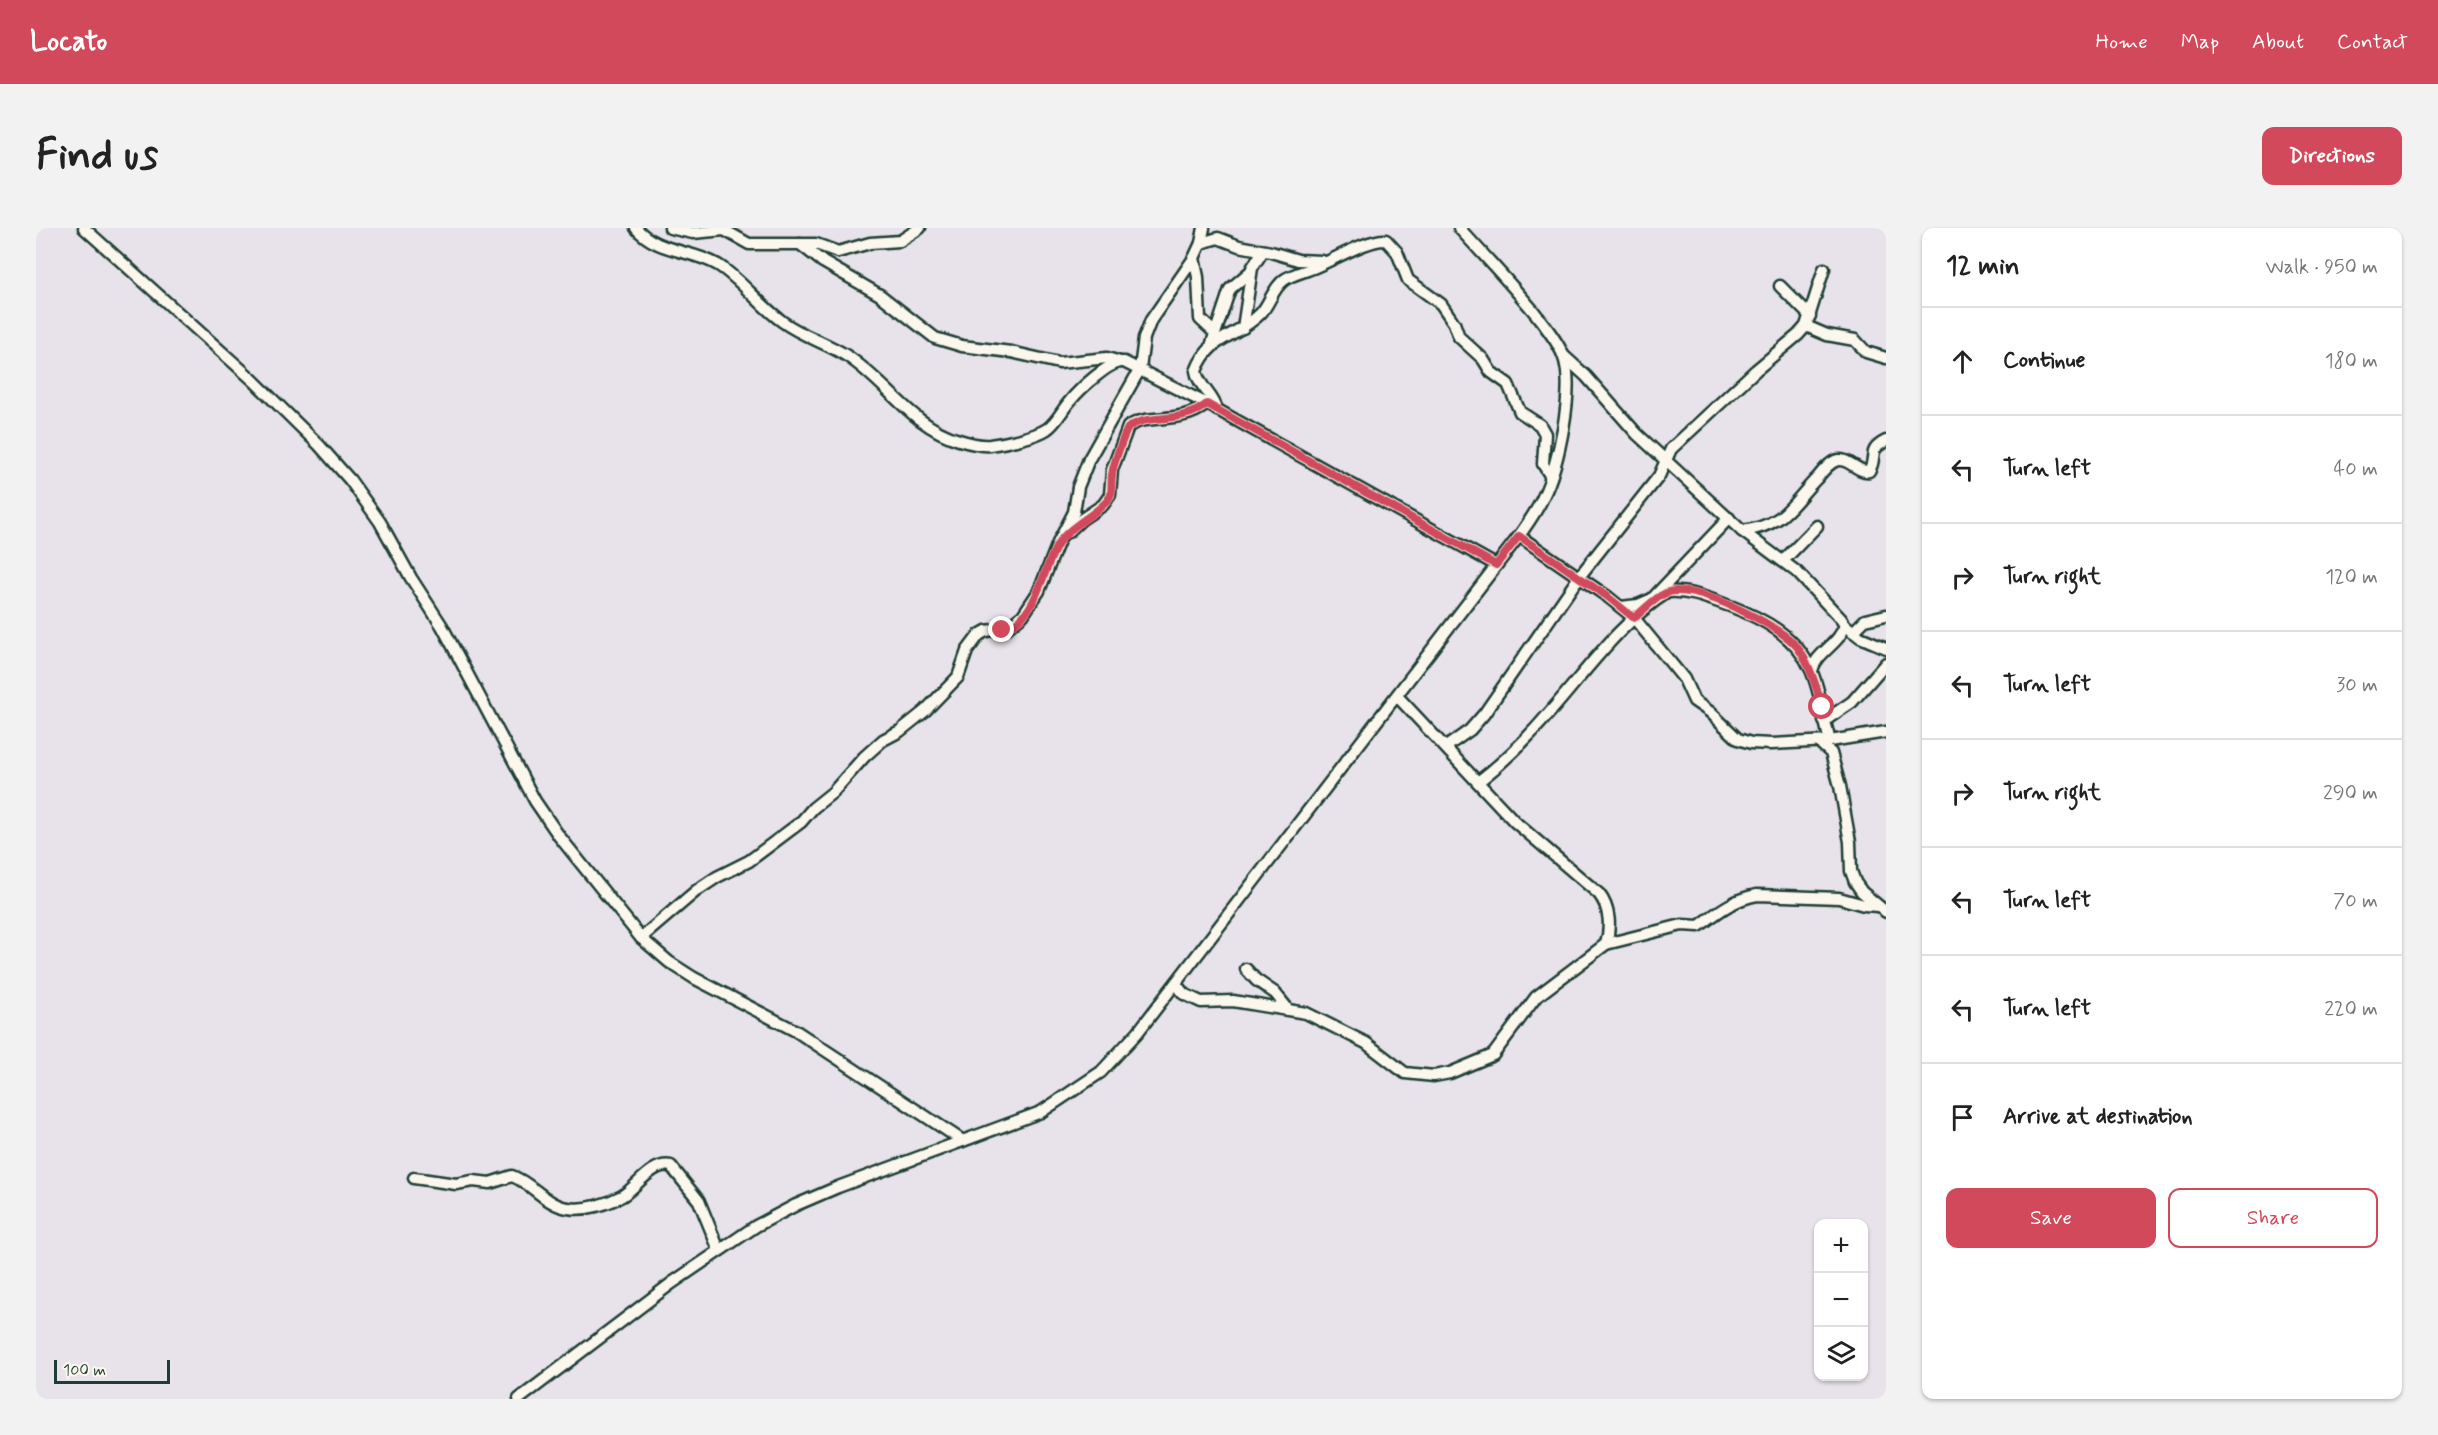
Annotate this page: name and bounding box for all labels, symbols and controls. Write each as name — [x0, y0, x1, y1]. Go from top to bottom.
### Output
text: Locato — [30, 24, 107, 61]
text: Home — [2096, 28, 2148, 56]
text: Map — [2181, 28, 2219, 56]
text: About — [2252, 28, 2304, 56]
text: Contact — [2337, 28, 2408, 56]
button: Directions — [2262, 127, 2402, 185]
text: Find us — [36, 129, 158, 184]
text: 12 min — [1946, 250, 2020, 284]
text: Walk · 950 m — [2266, 254, 2378, 281]
icon: ahead — [1946, 345, 1979, 378]
text: Continue — [2003, 347, 2085, 375]
text: 180 m — [2325, 348, 2378, 375]
icon: left — [1946, 453, 1979, 486]
text: Turn left — [2003, 455, 2091, 483]
text: 40 m — [2334, 456, 2378, 483]
icon: right — [1946, 561, 1979, 594]
text: Turn right — [2003, 563, 2101, 591]
text: 120 m — [2325, 564, 2378, 591]
route end — [988, 616, 1014, 642]
icon: left — [1946, 669, 1979, 702]
text: Turn left — [2003, 671, 2091, 699]
text: 30 m — [2336, 672, 2378, 699]
route start — [1808, 693, 1834, 719]
icon: right — [1946, 777, 1979, 810]
text: Turn right — [2003, 779, 2101, 807]
text: 290 m — [2323, 780, 2378, 807]
icon: left — [1946, 885, 1979, 918]
text: Turn left — [2003, 887, 2091, 915]
text: 70 m — [2333, 888, 2378, 915]
icon: left — [1946, 993, 1979, 1026]
text: Turn left — [2003, 995, 2091, 1023]
text: 220 m — [2324, 996, 2378, 1023]
icon: arrive — [1946, 1101, 1979, 1134]
text: Arrive at destination — [2003, 1103, 2193, 1131]
button: Save — [1946, 1188, 2156, 1248]
button: Share — [2168, 1188, 2378, 1248]
map controls — [1814, 1219, 1868, 1381]
button: + — [1814, 1219, 1868, 1273]
button: − — [1814, 1273, 1868, 1327]
button: layers — [1814, 1327, 1868, 1381]
scale bar — [54, 1357, 170, 1384]
text: 100 m — [63, 1360, 106, 1381]

